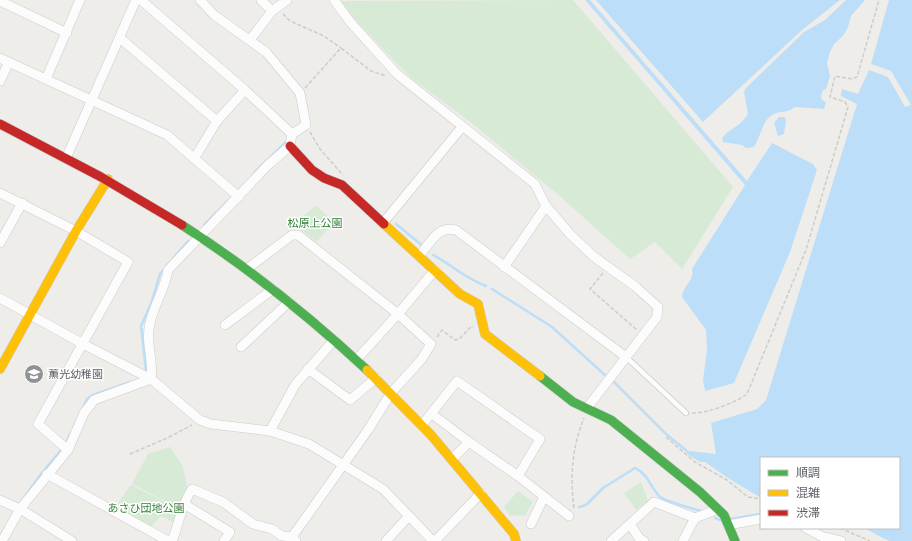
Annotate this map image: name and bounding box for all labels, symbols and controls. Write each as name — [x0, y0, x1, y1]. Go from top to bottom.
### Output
park label: 松原上公園 — [288, 216, 343, 229]
school or university icon: 薫光幼稚園 — [23, 363, 45, 385]
place label: 薫光幼稚園 — [48, 367, 103, 380]
legend — [760, 457, 900, 529]
text: 順調 — [796, 465, 820, 479]
text: 混雑 — [796, 485, 820, 499]
park label: あさひ団地公園 — [108, 501, 185, 514]
text: 渋滞 — [796, 505, 820, 519]

